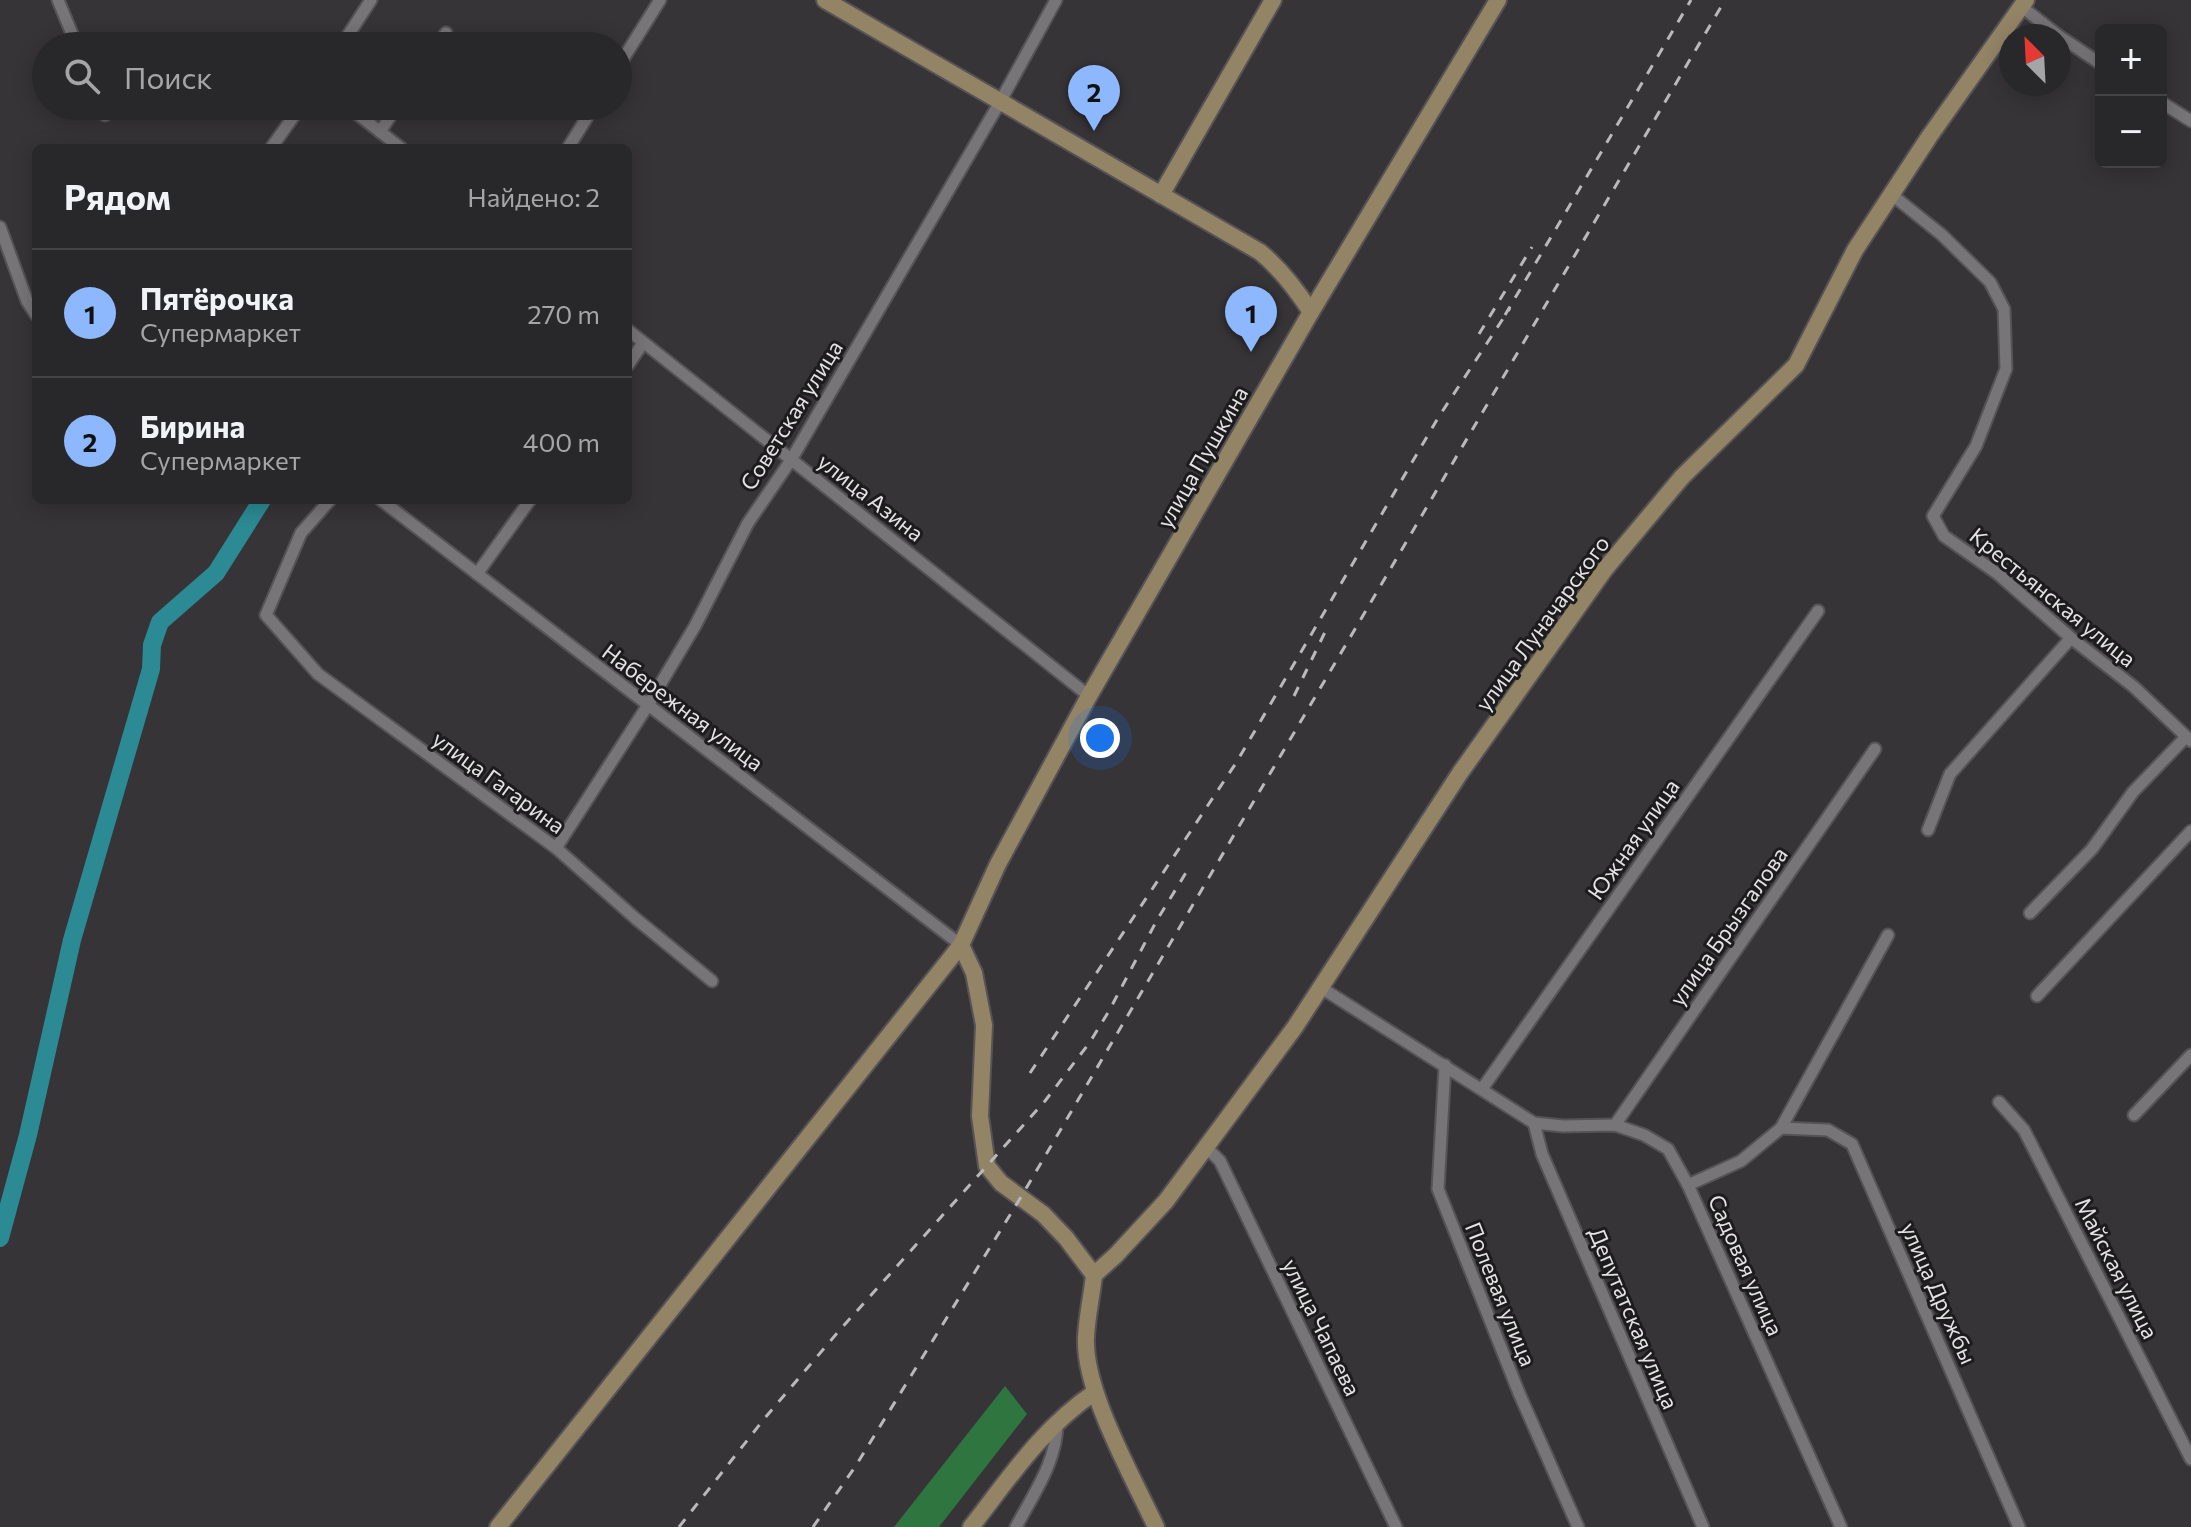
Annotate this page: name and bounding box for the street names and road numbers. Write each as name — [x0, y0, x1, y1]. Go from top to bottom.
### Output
street label: Советская улица — [734, 335, 848, 495]
street label: улица Пушкина — [1151, 381, 1253, 533]
street label: улица Азина — [813, 447, 929, 547]
street label: Крестьянская улица — [1965, 522, 2141, 672]
street label: улица Луначарского — [1469, 530, 1615, 716]
street label: Набережная улица — [597, 638, 769, 776]
street label: улица Гагарина — [428, 725, 570, 839]
street label: Южная улица — [1581, 773, 1685, 905]
street label: улица Брызгалова — [1663, 841, 1793, 1011]
street label: Садовая улица — [1703, 1190, 1789, 1340]
street label: Майская улица — [2070, 1193, 2164, 1343]
street label: Полевая улица — [1460, 1218, 1542, 1370]
street label: улица Дружбы — [1896, 1218, 1982, 1368]
street label: Депутатская улица — [1584, 1223, 1684, 1413]
street label: улица Чапаева — [1277, 1254, 1367, 1400]

